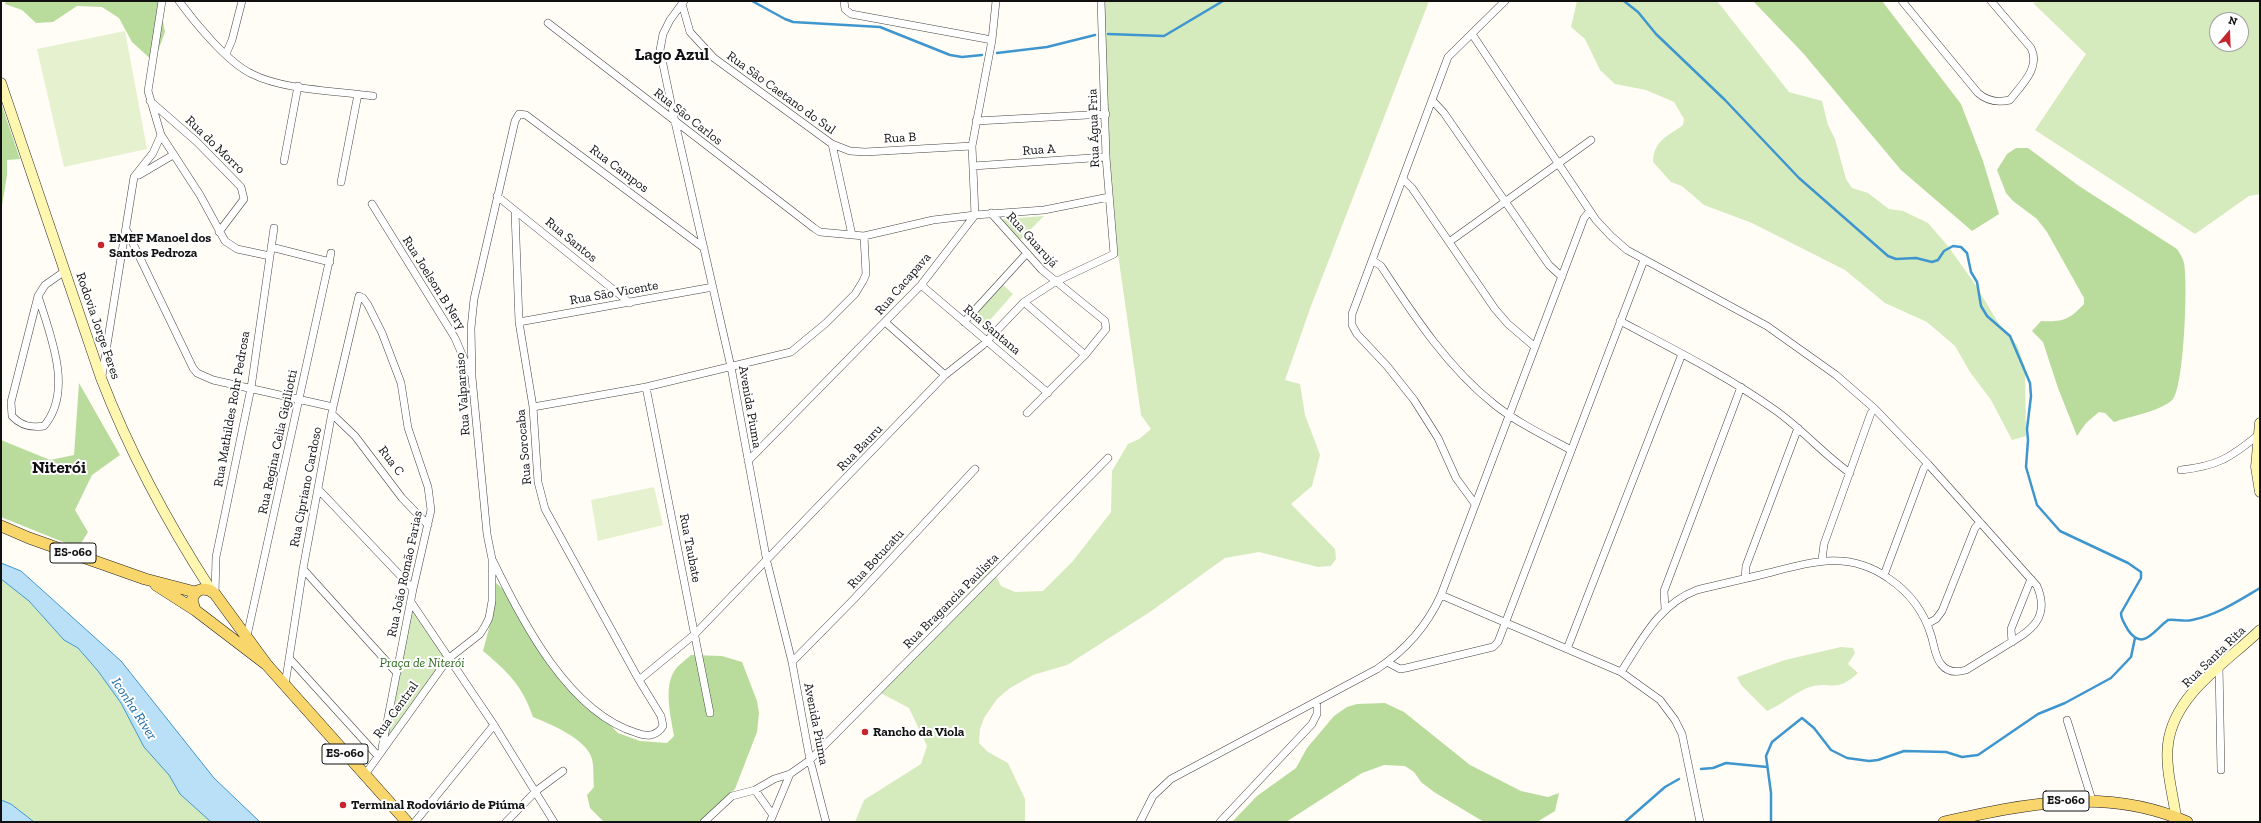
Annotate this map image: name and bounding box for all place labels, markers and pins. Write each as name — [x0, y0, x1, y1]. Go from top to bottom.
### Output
place label: EMEF Manoel dos Santos Pedroza — [109, 230, 211, 261]
marker: EMEF Manoel dos Santos Pedroza — [96, 240, 106, 250]
place label: Rancho da Viola — [873, 724, 964, 740]
marker: Rancho da Viola — [860, 727, 870, 737]
place label: Terminal Rodoviário de Piúma — [351, 797, 525, 813]
marker: Terminal Rodoviário de Piúma — [338, 800, 348, 810]

